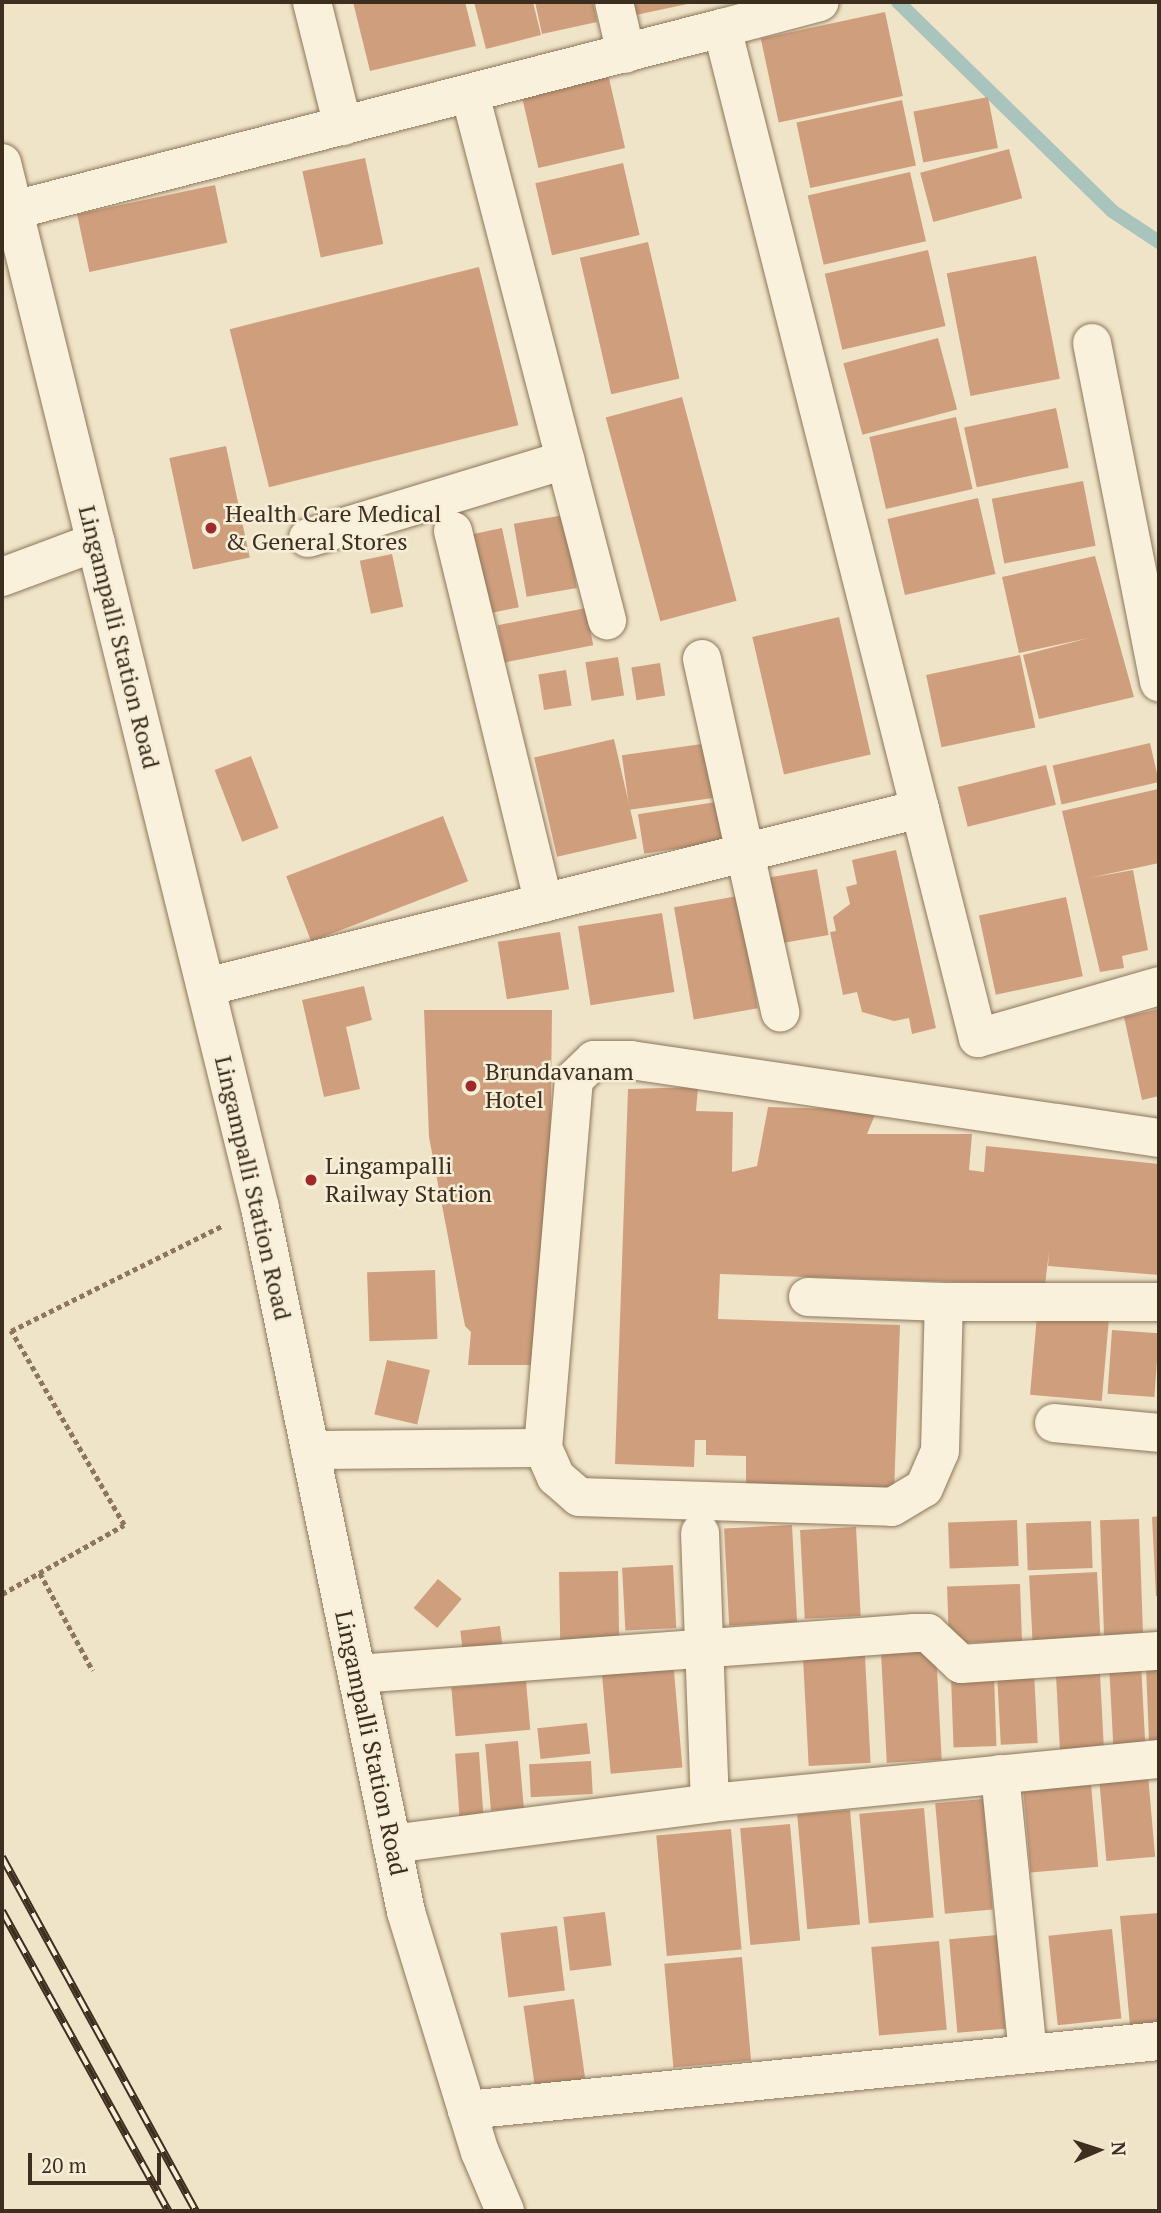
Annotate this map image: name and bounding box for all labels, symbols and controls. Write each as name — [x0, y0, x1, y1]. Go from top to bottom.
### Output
place label: Health Care Medical & General Stores — [225, 500, 441, 556]
street label: Lingampalli Station Road — [72, 502, 166, 772]
marker: Health Care Medical & General Stores — [203, 520, 219, 536]
street label: Lingampalli Station Road — [209, 1053, 297, 1323]
place label: Brundavanam Hotel — [485, 1058, 634, 1114]
marker: Brundavanam Hotel — [463, 1078, 479, 1094]
place label: Lingampalli Railway Station — [325, 1152, 492, 1208]
marker: Lingampalli Railway Station — [303, 1172, 319, 1188]
street label: Lingampalli Station Road — [329, 1608, 413, 1878]
north arrow — [1063, 2115, 1133, 2185]
scale bar — [32, 2140, 164, 2184]
text: N — [1107, 2141, 1132, 2157]
text: 20 m — [41, 2151, 87, 2179]

